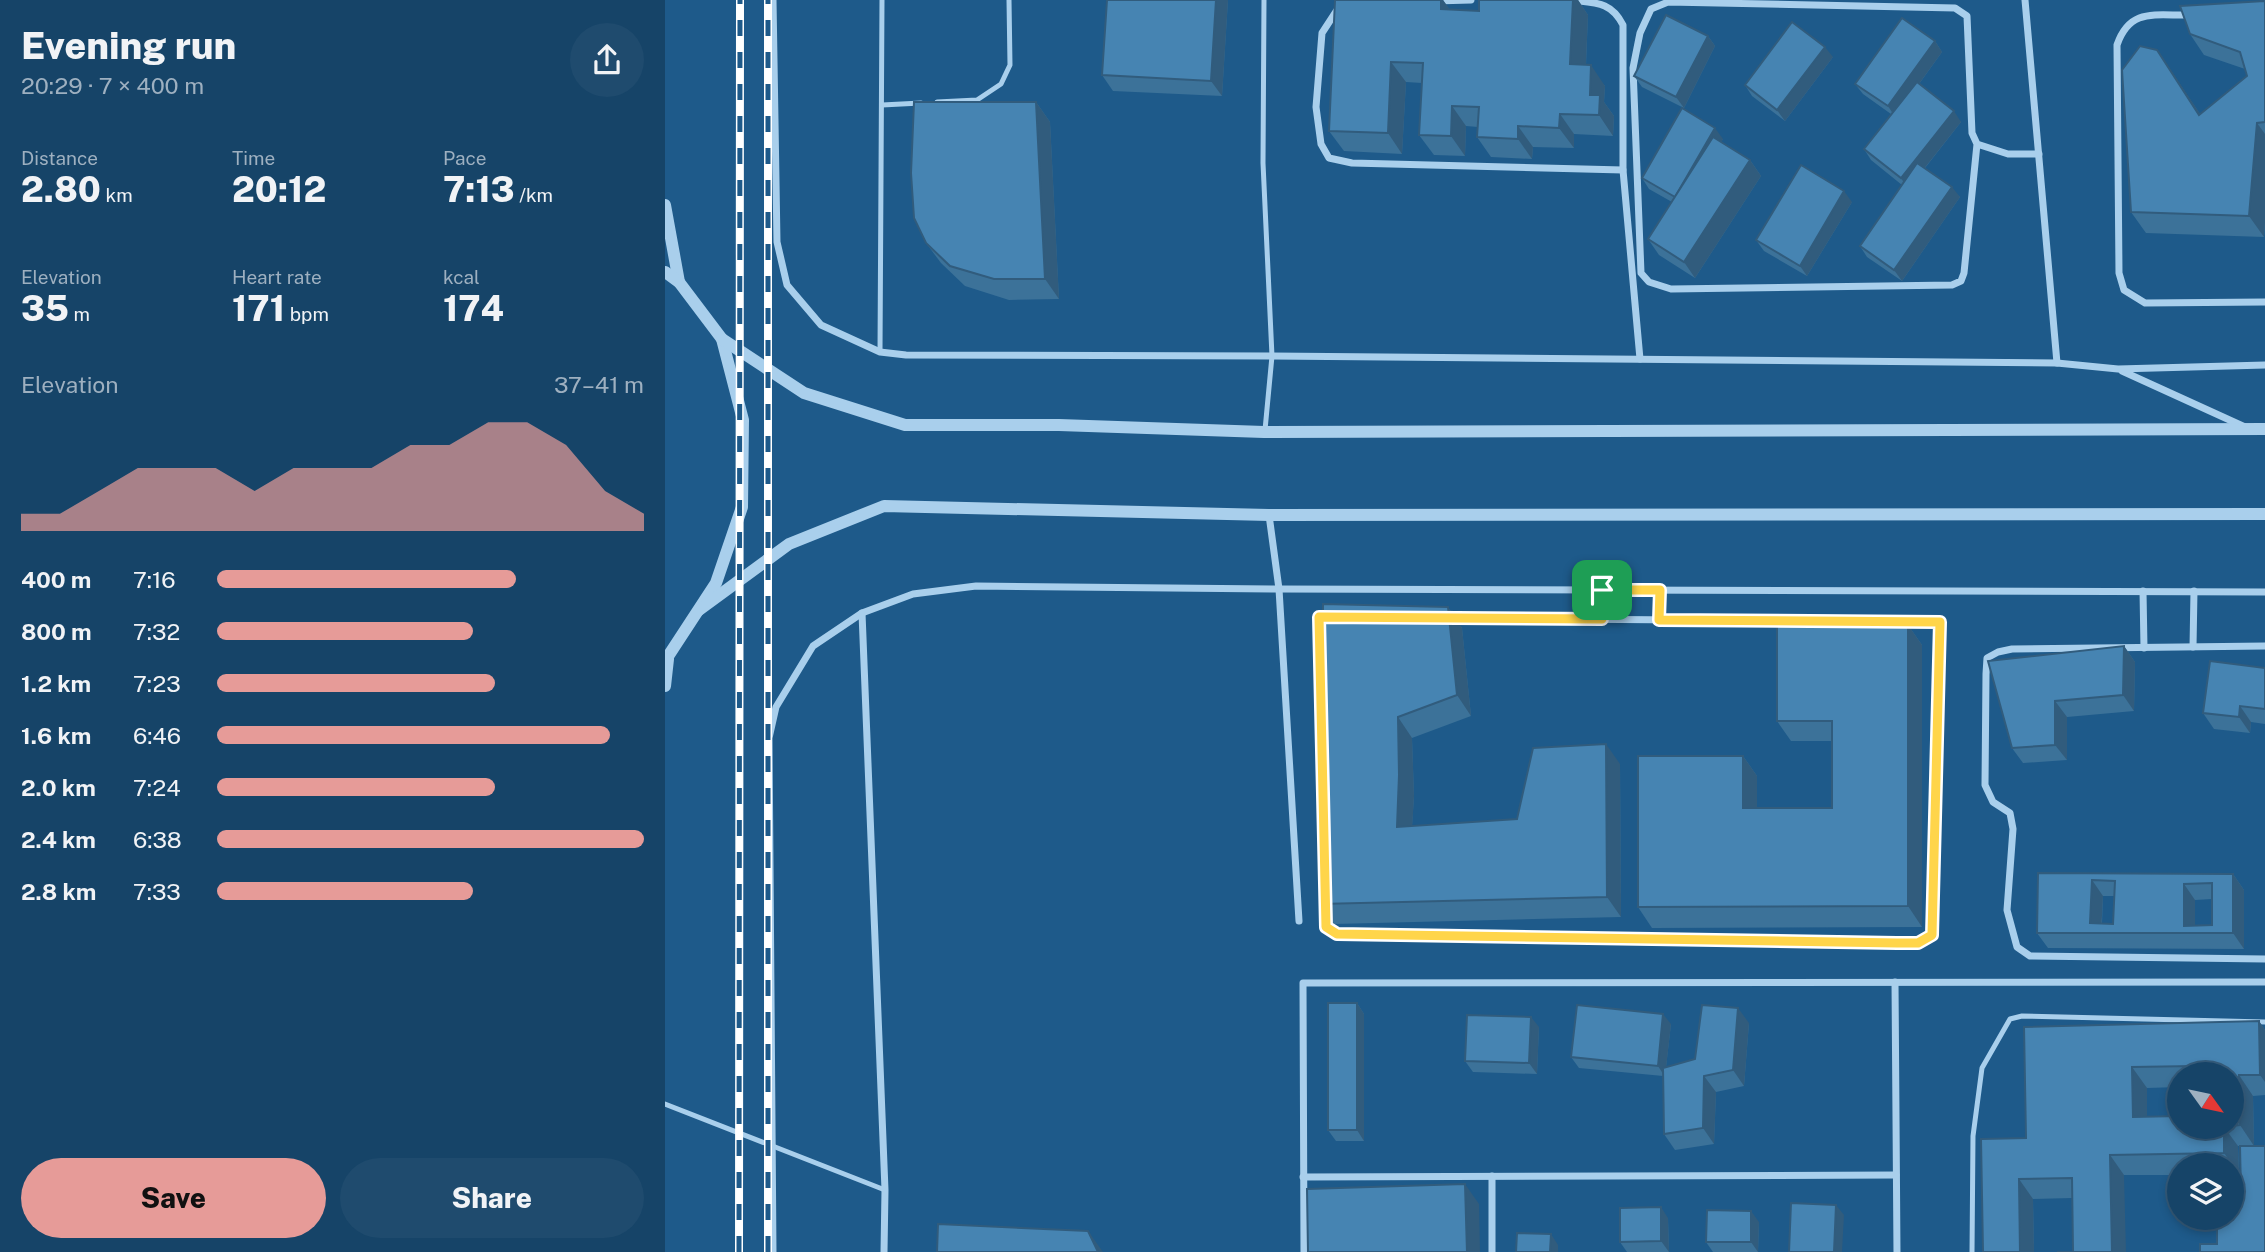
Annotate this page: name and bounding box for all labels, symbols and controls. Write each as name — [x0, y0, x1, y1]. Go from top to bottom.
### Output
text: Evening run — [21, 23, 236, 68]
button: share — [570, 23, 644, 97]
text: 20:29 · 7 × 400 m — [21, 72, 204, 99]
text: Distance — [21, 147, 98, 169]
text: Time — [232, 147, 275, 169]
text: Pace — [443, 147, 486, 169]
text: 2.80 — [21, 169, 101, 210]
text: 20:12 — [232, 169, 326, 210]
text: 7:13 — [443, 169, 515, 210]
text: km — [101, 184, 133, 206]
text: /km — [515, 184, 553, 206]
text: Elevation — [21, 266, 102, 288]
text: Heart rate — [232, 266, 322, 288]
text: kcal — [443, 266, 480, 288]
text: 35 — [21, 288, 69, 329]
text: 171 — [232, 288, 285, 329]
text: 174 — [443, 288, 504, 329]
text: m — [69, 303, 90, 325]
text: bpm — [285, 303, 329, 325]
text: Elevation — [21, 371, 119, 398]
text: 37–41 m — [554, 371, 644, 398]
pin — [1572, 560, 1632, 620]
text: 400 m — [21, 566, 91, 593]
text: 7:16 — [133, 566, 176, 593]
icon: arrive — [1583, 571, 1621, 609]
text: 800 m — [21, 618, 92, 645]
text: 7:32 — [133, 618, 180, 645]
text: 1.2 km — [21, 670, 91, 697]
text: 7:23 — [133, 670, 181, 697]
text: 1.6 km — [21, 722, 91, 749]
text: 6:46 — [133, 722, 181, 749]
text: 2.0 km — [21, 774, 96, 801]
text: 7:24 — [133, 774, 181, 801]
text: 2.4 km — [21, 826, 96, 853]
text: 6:38 — [133, 826, 182, 853]
text: 2.8 km — [21, 878, 96, 905]
text: 7:33 — [133, 878, 181, 905]
north arrow — [2167, 1062, 2243, 1139]
map controls — [2167, 1062, 2244, 1230]
button: layers — [2167, 1153, 2244, 1230]
button: Save — [21, 1158, 326, 1238]
button: Share — [340, 1158, 644, 1238]

